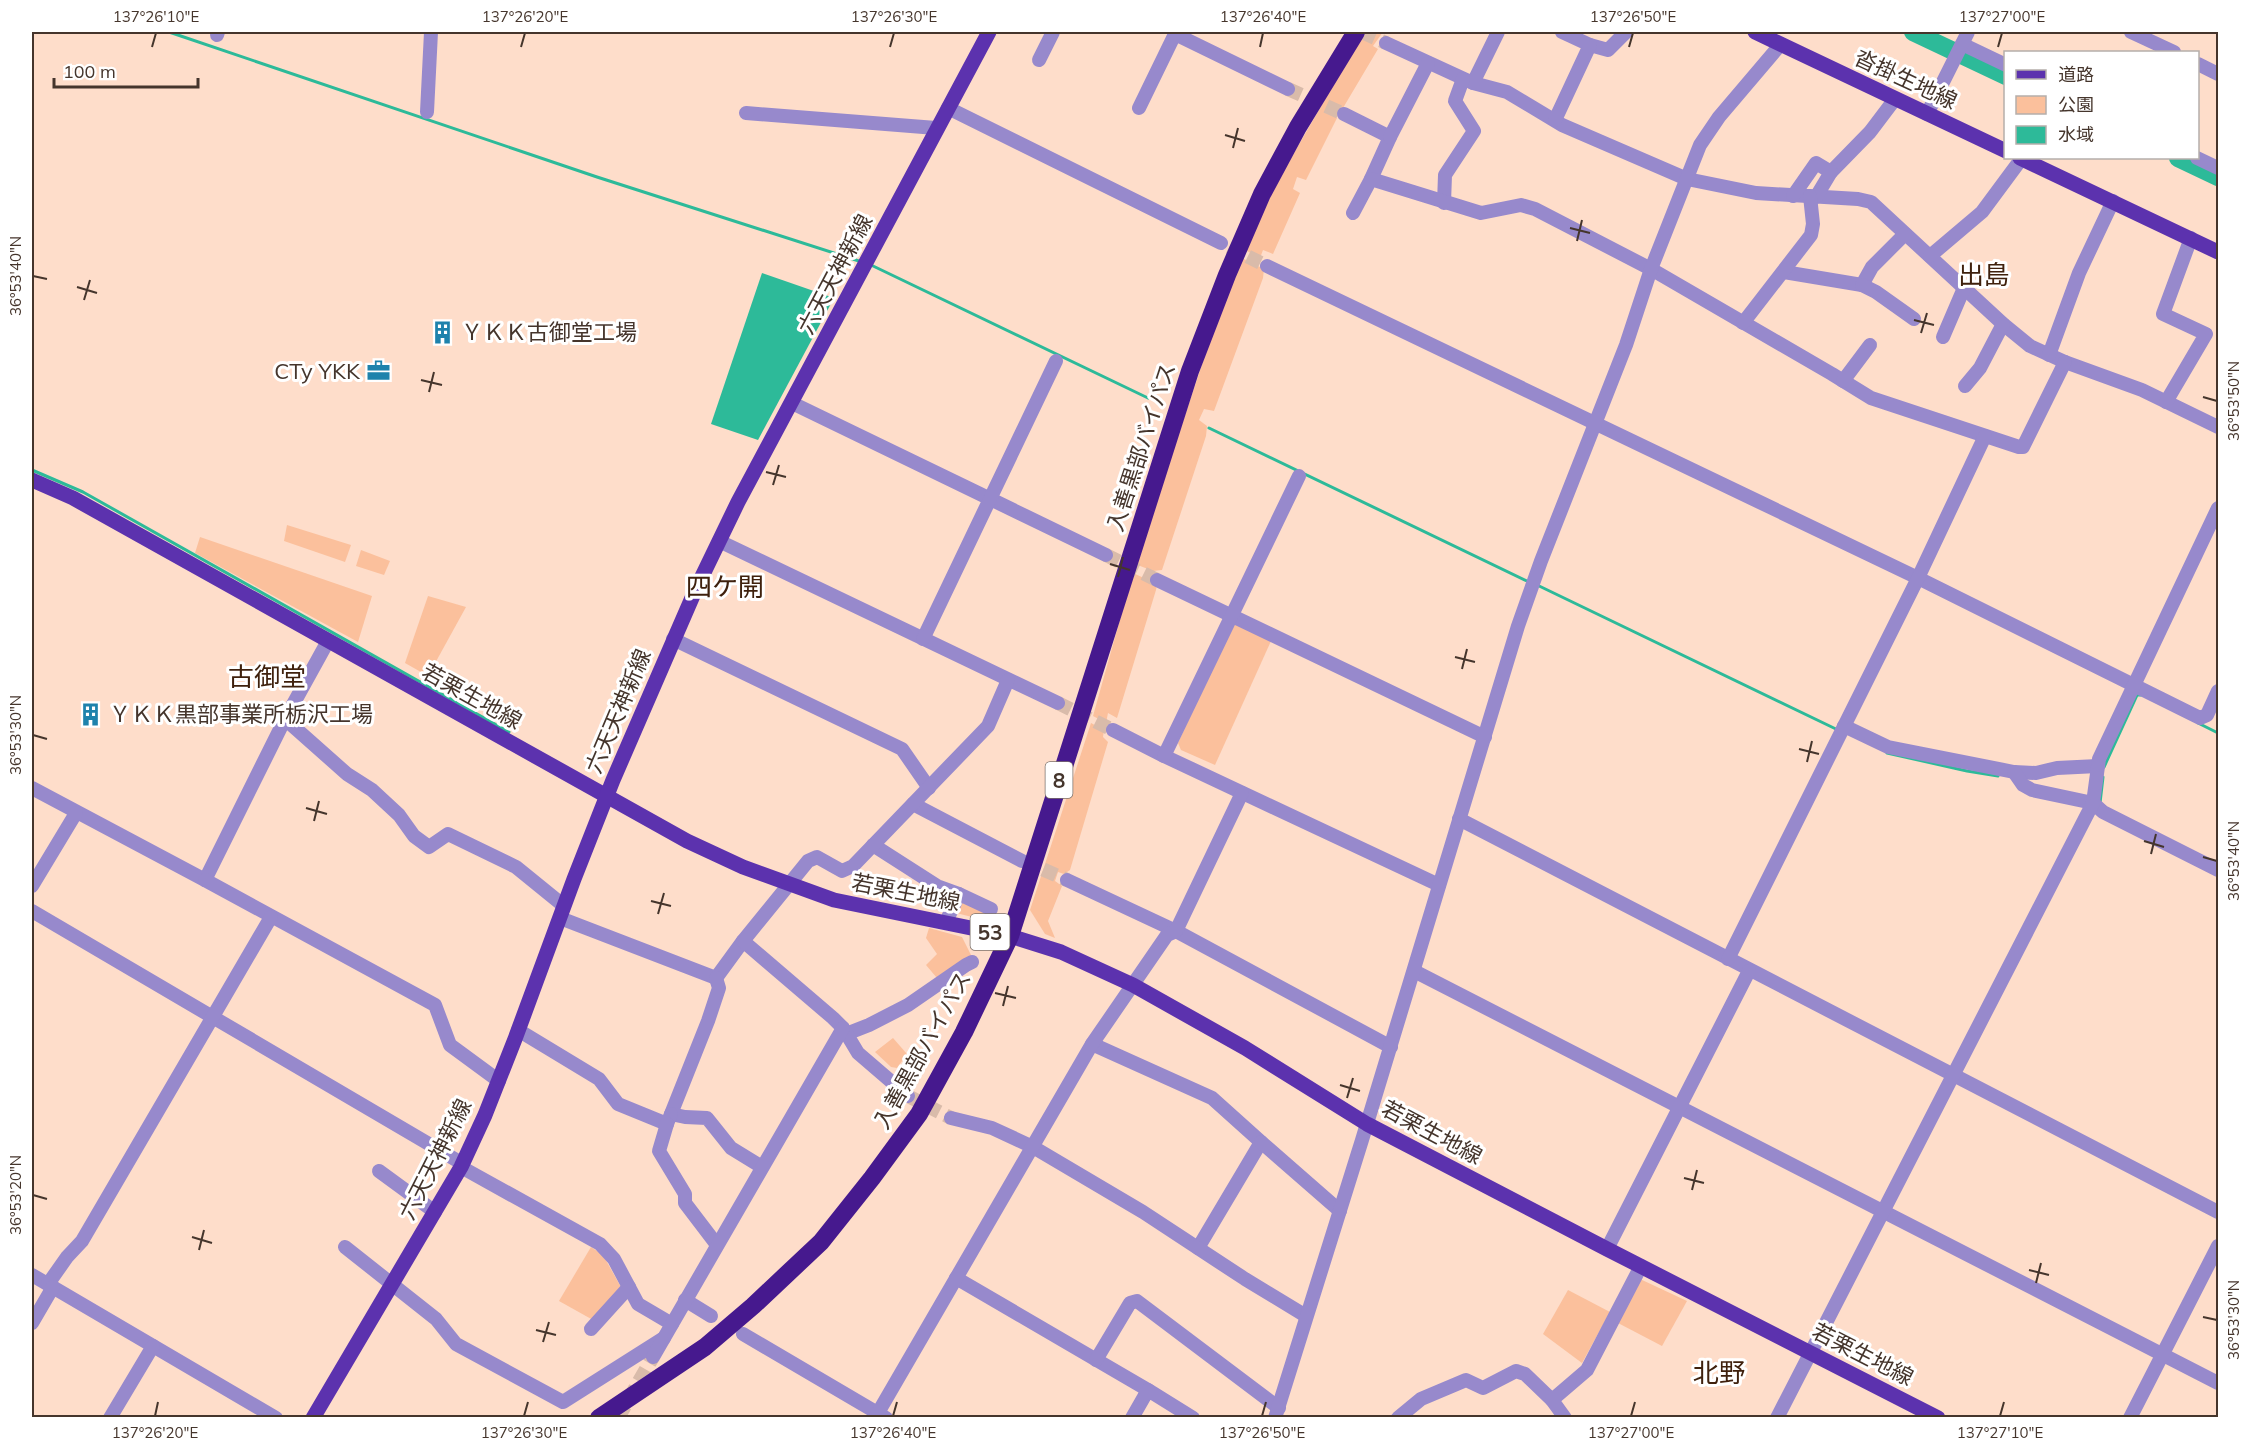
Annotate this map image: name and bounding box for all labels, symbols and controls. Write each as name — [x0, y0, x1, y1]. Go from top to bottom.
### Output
text: 137°26'10"E — [113, 7, 199, 26]
text: 137°26'20"E — [482, 7, 568, 26]
text: 137°26'30"E — [851, 7, 937, 26]
text: 137°26'40"E — [1220, 7, 1306, 26]
text: 137°26'50"E — [1590, 7, 1676, 26]
text: 137°27'00"E — [1959, 7, 2045, 26]
street label: 沓掛生地線 — [1850, 43, 1962, 115]
scale bar — [54, 51, 198, 89]
legend — [2004, 51, 2199, 159]
text: 100 m — [63, 60, 116, 83]
text: 道路 — [2058, 63, 2094, 86]
text: 公園 — [2058, 93, 2094, 116]
text: 水域 — [2058, 123, 2094, 146]
street label: 六天天神新線 — [792, 209, 878, 339]
text: 36°53'40"N — [6, 236, 25, 316]
district label: 出島 — [1958, 258, 2010, 291]
place label: ＹＫＫ古御堂工場 — [461, 318, 637, 346]
building icon: ＹＫＫ古御堂工場 — [430, 319, 456, 345]
place label: CTy YKK — [274, 357, 361, 385]
office icon: CTy YKK — [365, 358, 391, 384]
street label: 入善黒部バイパス — [1101, 359, 1181, 535]
text: 36°53'50"N — [2224, 361, 2243, 441]
district label: 四ケ開 — [686, 570, 764, 603]
street label: 六天天神新線 — [579, 645, 657, 777]
street label: 若栗生地線 — [417, 657, 527, 735]
district label: 古御堂 — [228, 660, 306, 693]
text: 36°53'30"N — [6, 695, 25, 775]
place label: ＹＫＫ黒部事業所栃沢工場 — [109, 700, 373, 728]
building icon: ＹＫＫ黒部事業所栃沢工場 — [78, 701, 104, 727]
road number: 8 — [1046, 762, 1072, 798]
text: 36°53'40"N — [2224, 821, 2243, 901]
street label: 若栗生地線 — [849, 868, 963, 916]
road number: 53 — [970, 914, 1010, 950]
street label: 入善黒部バイパス — [867, 966, 977, 1134]
street label: 六天天神新線 — [393, 1094, 477, 1224]
street label: 若栗生地線 — [1377, 1094, 1487, 1170]
text: 36°53'20"N — [6, 1155, 25, 1235]
text: 36°53'30"N — [2224, 1280, 2243, 1360]
street label: 若栗生地線 — [1808, 1317, 1918, 1391]
district label: 北野 — [1693, 1356, 1745, 1389]
text: 137°26'20"E — [112, 1423, 198, 1442]
text: 137°26'30"E — [481, 1423, 567, 1442]
text: 137°26'40"E — [850, 1423, 936, 1442]
text: 137°26'50"E — [1219, 1423, 1305, 1442]
text: 137°27'00"E — [1588, 1423, 1674, 1442]
text: 137°27'10"E — [1957, 1423, 2043, 1442]

